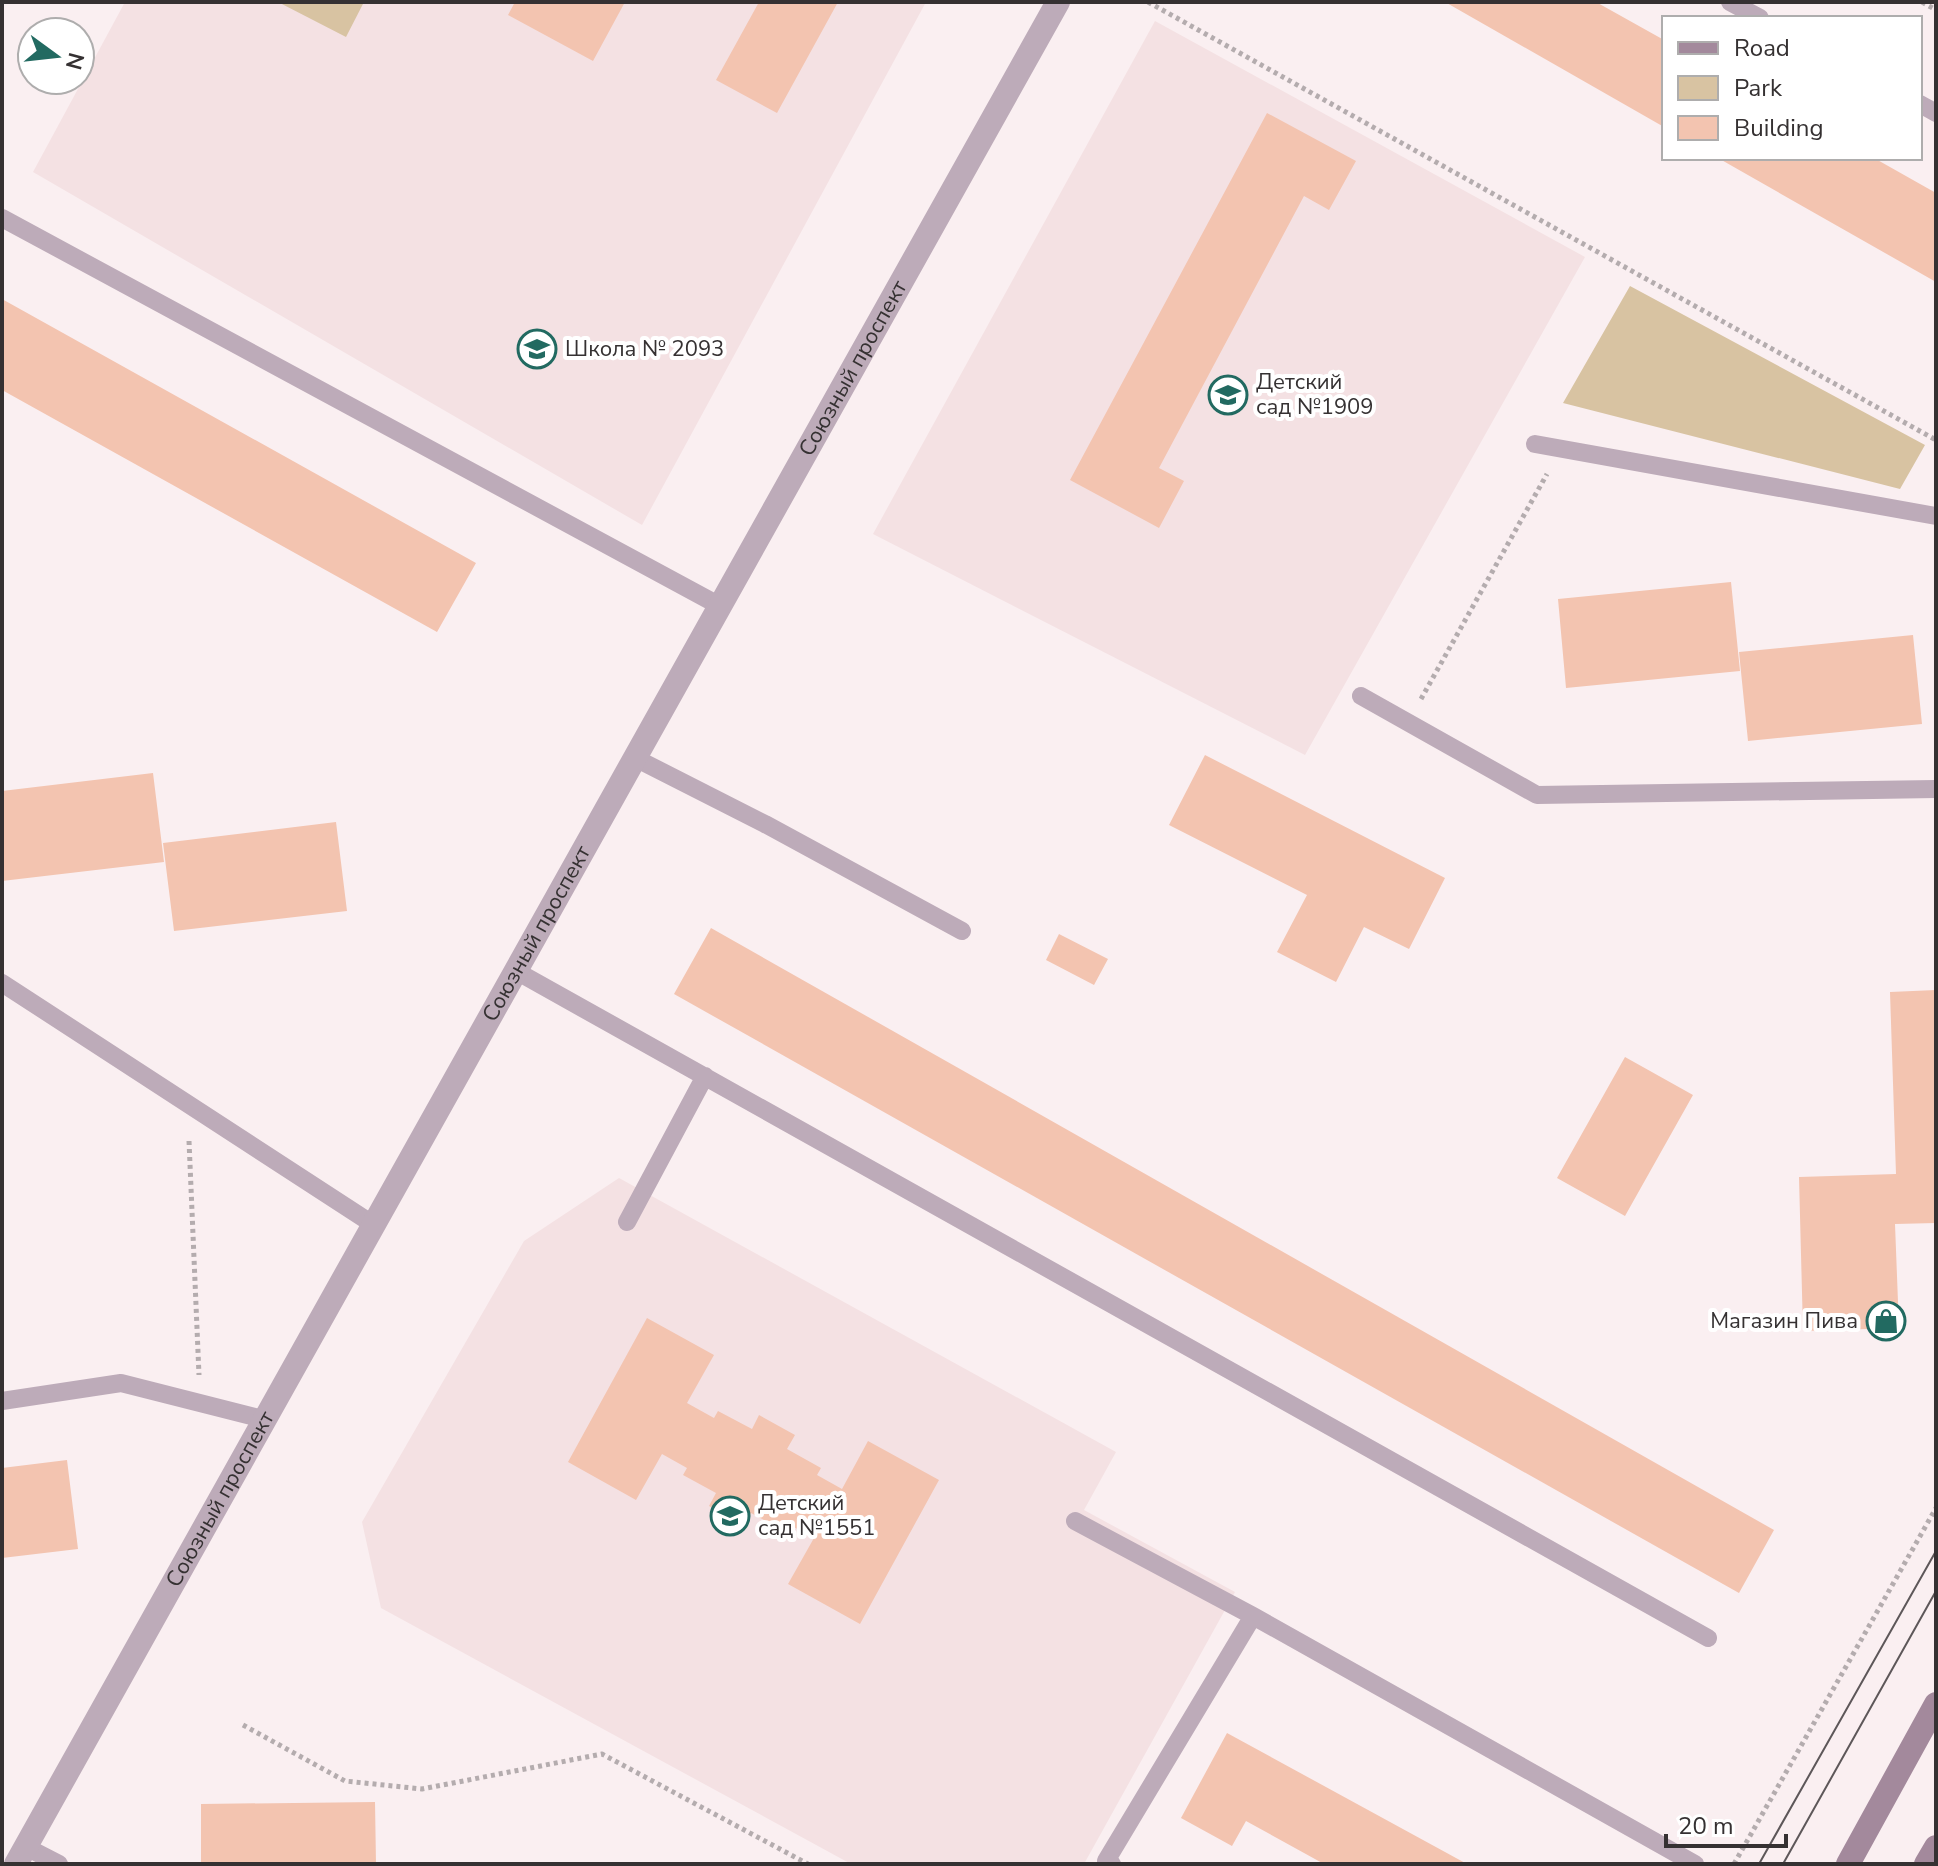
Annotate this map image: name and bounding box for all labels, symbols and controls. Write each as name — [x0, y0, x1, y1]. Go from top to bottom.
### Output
north arrow — [16, 16, 96, 96]
legend — [1662, 16, 1922, 160]
text: Road — [1734, 32, 1790, 64]
text: N — [58, 49, 91, 73]
text: Park — [1734, 72, 1783, 104]
text: Building — [1734, 112, 1824, 144]
street label: Союзный проспект — [792, 275, 914, 462]
school or university icon: Школа № 2093 — [516, 328, 558, 370]
place label: Школа № 2093 — [565, 334, 724, 364]
place label: Детский сад №1909 — [1256, 367, 1373, 422]
school or university icon: Детский сад №1909 — [1207, 374, 1249, 416]
street label: Союзный проспект — [475, 840, 598, 1027]
shop icon: Магазин Пива — [1865, 1300, 1907, 1342]
place label: Магазин Пива — [1710, 1306, 1858, 1336]
street label: Союзный проспект — [159, 1406, 282, 1593]
place label: Детский сад №1551 — [758, 1488, 875, 1543]
school or university icon: Детский сад №1551 — [709, 1495, 751, 1537]
scale bar — [1666, 1798, 1786, 1848]
text: 20 m — [1678, 1810, 1734, 1842]

